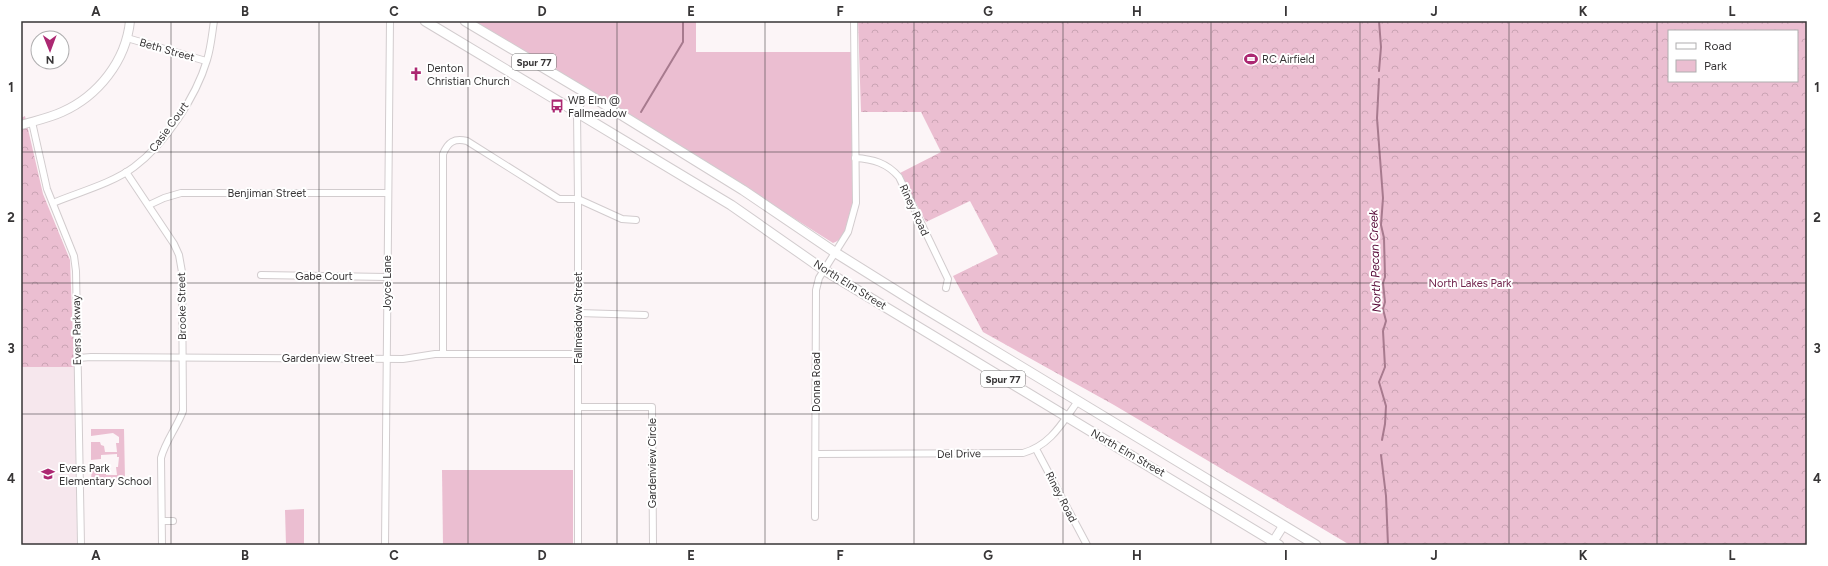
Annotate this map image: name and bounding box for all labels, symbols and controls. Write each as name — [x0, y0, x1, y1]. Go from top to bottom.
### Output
text: A — [91, 4, 101, 19]
text: B — [241, 4, 249, 19]
text: C — [389, 4, 399, 19]
text: D — [537, 4, 547, 19]
text: E — [687, 4, 695, 19]
text: F — [836, 4, 844, 19]
text: G — [983, 4, 993, 19]
text: H — [1132, 4, 1142, 19]
text: I — [1284, 4, 1288, 19]
text: J — [1430, 4, 1438, 19]
text: K — [1579, 4, 1588, 19]
text: L — [1729, 4, 1736, 19]
north arrow — [30, 30, 70, 70]
legend — [1668, 30, 1798, 82]
street label: Beth Street — [138, 36, 196, 64]
text: Road — [1704, 39, 1732, 53]
sports icon: RC Airfield — [1243, 51, 1259, 67]
text: N — [46, 53, 55, 66]
place label: RC Airfield — [1262, 53, 1315, 66]
road number: Spur 77 — [512, 54, 556, 70]
text: Park — [1704, 59, 1727, 73]
place label: Denton Christian Church — [427, 62, 510, 88]
church icon: Denton Christian Church — [408, 66, 424, 82]
text: 1 — [8, 80, 14, 95]
text: 1 — [1814, 80, 1820, 95]
place label: WB Elm @ Fallmeadow — [568, 94, 627, 120]
bus stop icon: WB Elm @ Fallmeadow — [549, 98, 565, 114]
street label: Casie Court — [147, 100, 191, 154]
street label: Riney Road — [896, 182, 932, 238]
street label: Benjiman Street — [227, 187, 307, 200]
water label: North Pecan Creek — [1366, 208, 1384, 313]
text: 2 — [7, 210, 15, 225]
text: 2 — [1813, 210, 1821, 225]
street label: Joyce Lane — [381, 255, 394, 311]
street label: North Elm Street — [811, 257, 889, 313]
street label: Gabe Court — [295, 270, 353, 283]
street label: Brooke Street — [175, 272, 189, 340]
street label: Fallmeadow Street — [572, 272, 585, 364]
park label: North Lakes Park — [1429, 277, 1512, 290]
street label: Evers Parkway — [70, 294, 84, 365]
text: 3 — [7, 341, 15, 356]
text: 3 — [1813, 341, 1821, 356]
street label: Gardenview Street — [282, 352, 374, 365]
street label: Donna Road — [810, 352, 823, 412]
road number: Spur 77 — [981, 371, 1025, 387]
street label: Gardenview Circle — [646, 418, 659, 508]
street label: North Elm Street — [1089, 427, 1167, 479]
street label: Del Drive — [937, 447, 981, 461]
place label: Evers Park Elementary School — [59, 462, 151, 488]
school or university icon: Evers Park Elementary School — [40, 466, 56, 482]
street label: Riney Road — [1043, 469, 1079, 525]
text: 4 — [7, 471, 15, 486]
text: 4 — [1813, 471, 1821, 486]
text: A — [91, 548, 101, 563]
text: B — [241, 548, 249, 563]
text: C — [389, 548, 399, 563]
text: D — [537, 548, 547, 563]
text: E — [687, 548, 695, 563]
text: F — [836, 548, 844, 563]
text: G — [983, 548, 993, 563]
text: H — [1132, 548, 1142, 563]
text: I — [1284, 548, 1288, 563]
text: J — [1430, 548, 1438, 563]
text: K — [1579, 548, 1588, 563]
text: L — [1729, 548, 1736, 563]

